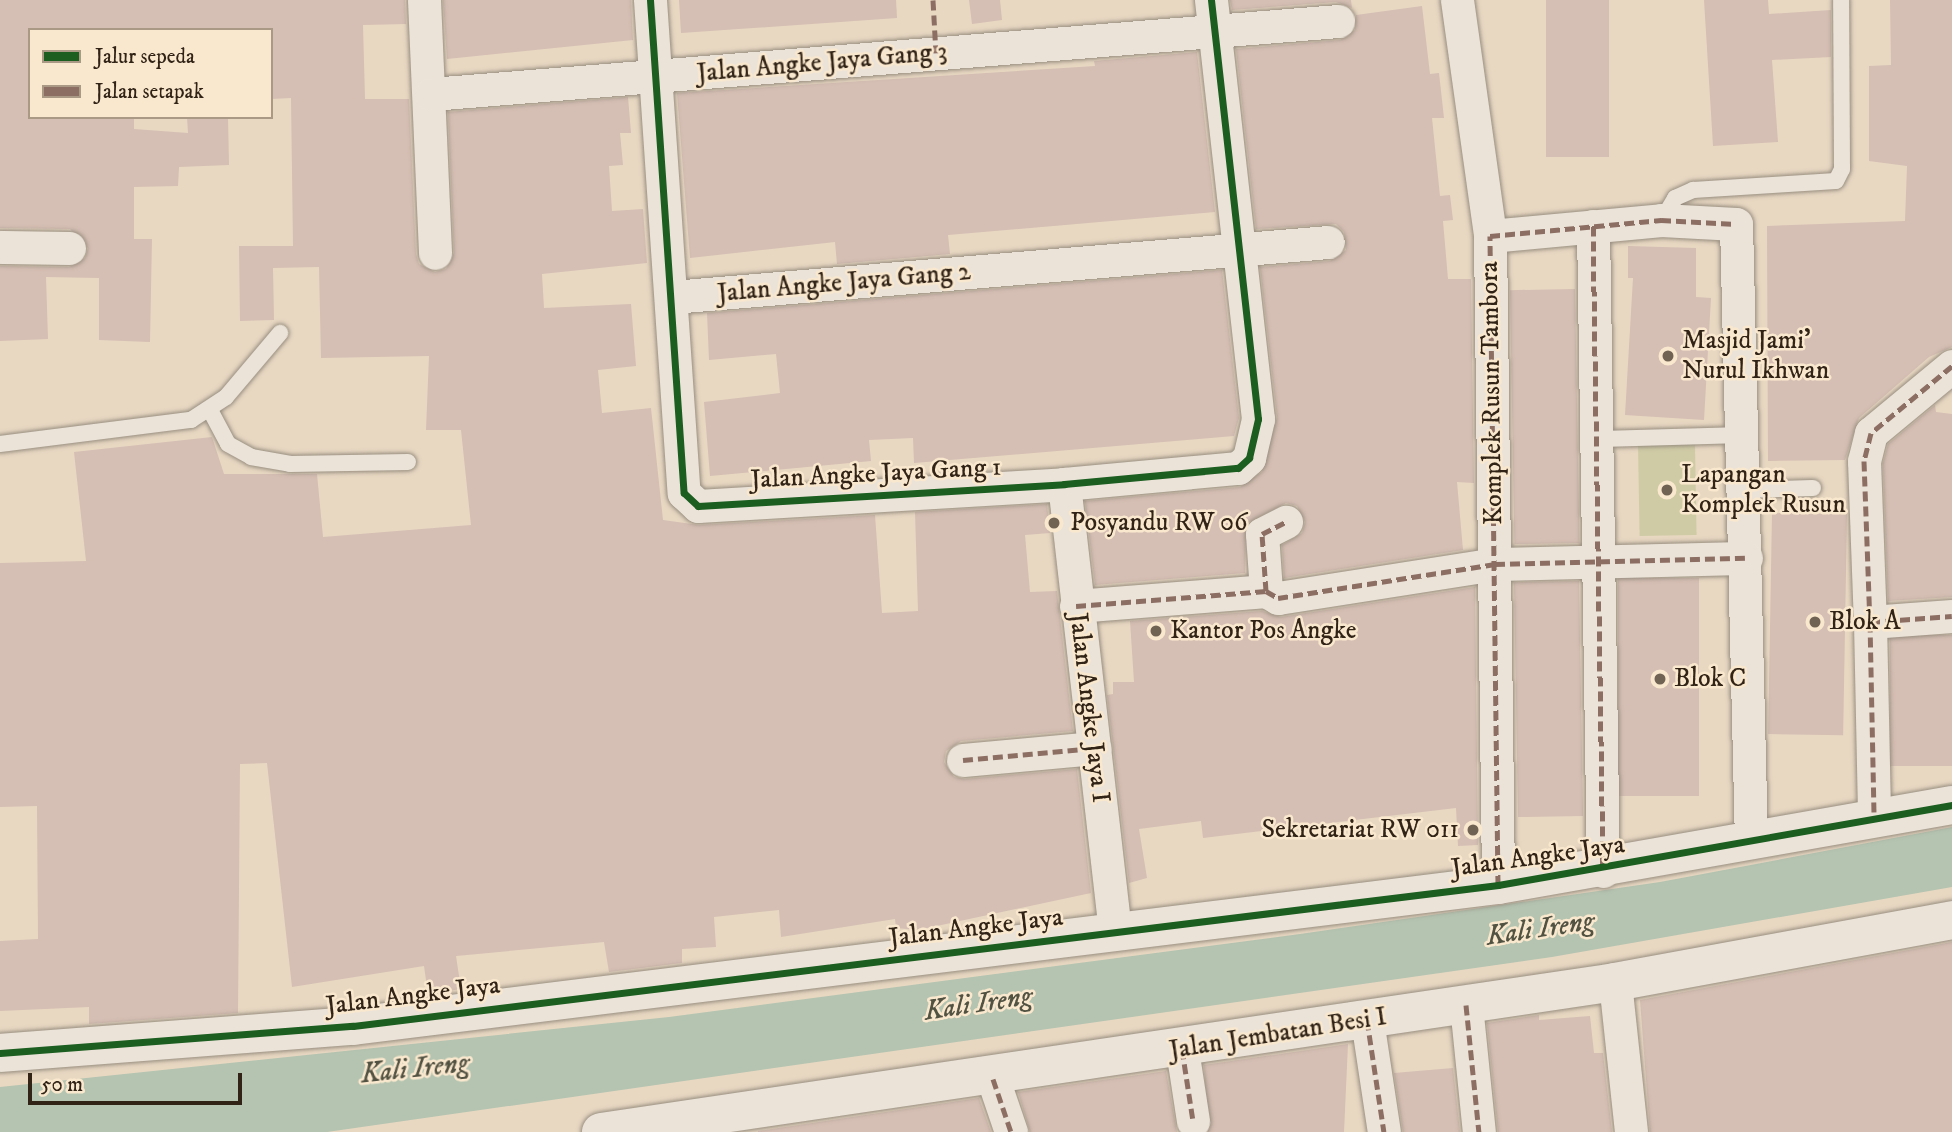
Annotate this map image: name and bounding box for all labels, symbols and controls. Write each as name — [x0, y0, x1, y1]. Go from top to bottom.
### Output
legend — [28, 28, 273, 119]
street label: Jalan Angke Jaya Gang 3 — [696, 37, 948, 89]
text: Jalur sepeda — [95, 44, 195, 70]
text: Jalan setapak — [95, 79, 204, 105]
street label: Jalan Angke Jaya Gang 2 — [716, 256, 972, 310]
street label: Komplek Rusun Tambora — [1474, 261, 1510, 525]
place label: Masjid Jami' Nurul Ikhwan — [1682, 325, 1829, 386]
marker: Masjid Jami' Nurul Ikhwan — [1660, 348, 1676, 364]
street label: Jalan Angke Jaya Gang 1 — [750, 452, 1002, 496]
place label: Lapangan Komplek Rusun — [1681, 459, 1846, 520]
marker: Lapangan Komplek Rusun — [1659, 482, 1675, 498]
place label: Posyandu RW 06 — [1070, 507, 1248, 539]
marker: Posyandu RW 06 — [1044, 513, 1064, 533]
place label: Blok A — [1829, 606, 1901, 638]
street label: Jalan Angke Jaya I — [1062, 611, 1116, 805]
marker: Blok A — [1807, 614, 1823, 630]
place label: Kantor Pos Angke — [1170, 615, 1357, 647]
marker: Kantor Pos Angke — [1148, 623, 1164, 639]
place label: Blok C — [1674, 663, 1746, 695]
marker: Blok C — [1652, 671, 1668, 687]
place label: Sekretariat RW 011 — [1261, 814, 1459, 846]
marker: Sekretariat RW 011 — [1465, 822, 1481, 838]
street label: Jalan Angke Jaya — [1449, 829, 1627, 885]
street label: Jalan Angke Jaya — [887, 902, 1065, 954]
water label: Kali Ireng — [1484, 905, 1596, 953]
street label: Jalan Angke Jaya — [324, 970, 502, 1022]
water label: Kali Ireng — [922, 980, 1034, 1028]
street label: Jalan Jembatan Besi I — [1167, 1001, 1389, 1067]
water label: Kali Ireng — [359, 1047, 471, 1091]
scale bar — [32, 1058, 245, 1102]
text: 50 m — [41, 1072, 83, 1098]

